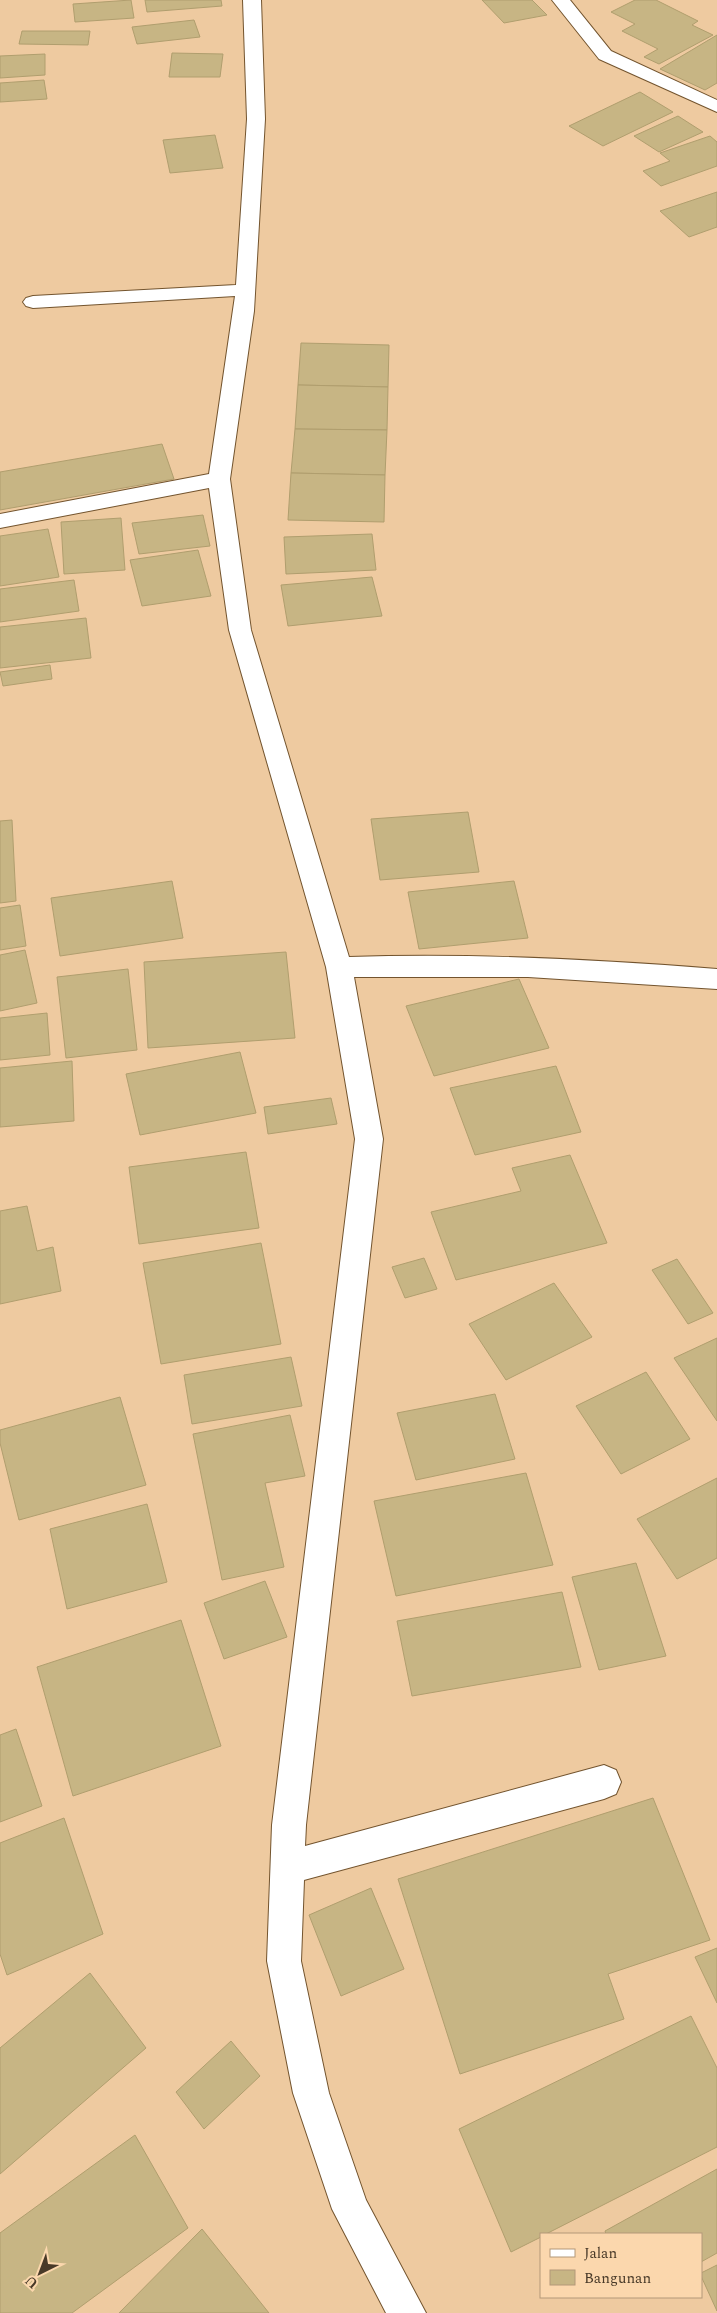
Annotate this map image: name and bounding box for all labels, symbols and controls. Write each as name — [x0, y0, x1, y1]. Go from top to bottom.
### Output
legend — [540, 2233, 702, 2298]
text: Jalan — [584, 2242, 617, 2265]
north arrow — [15, 2248, 65, 2298]
text: Bangunan — [584, 2267, 651, 2290]
text: U — [20, 2270, 43, 2294]

